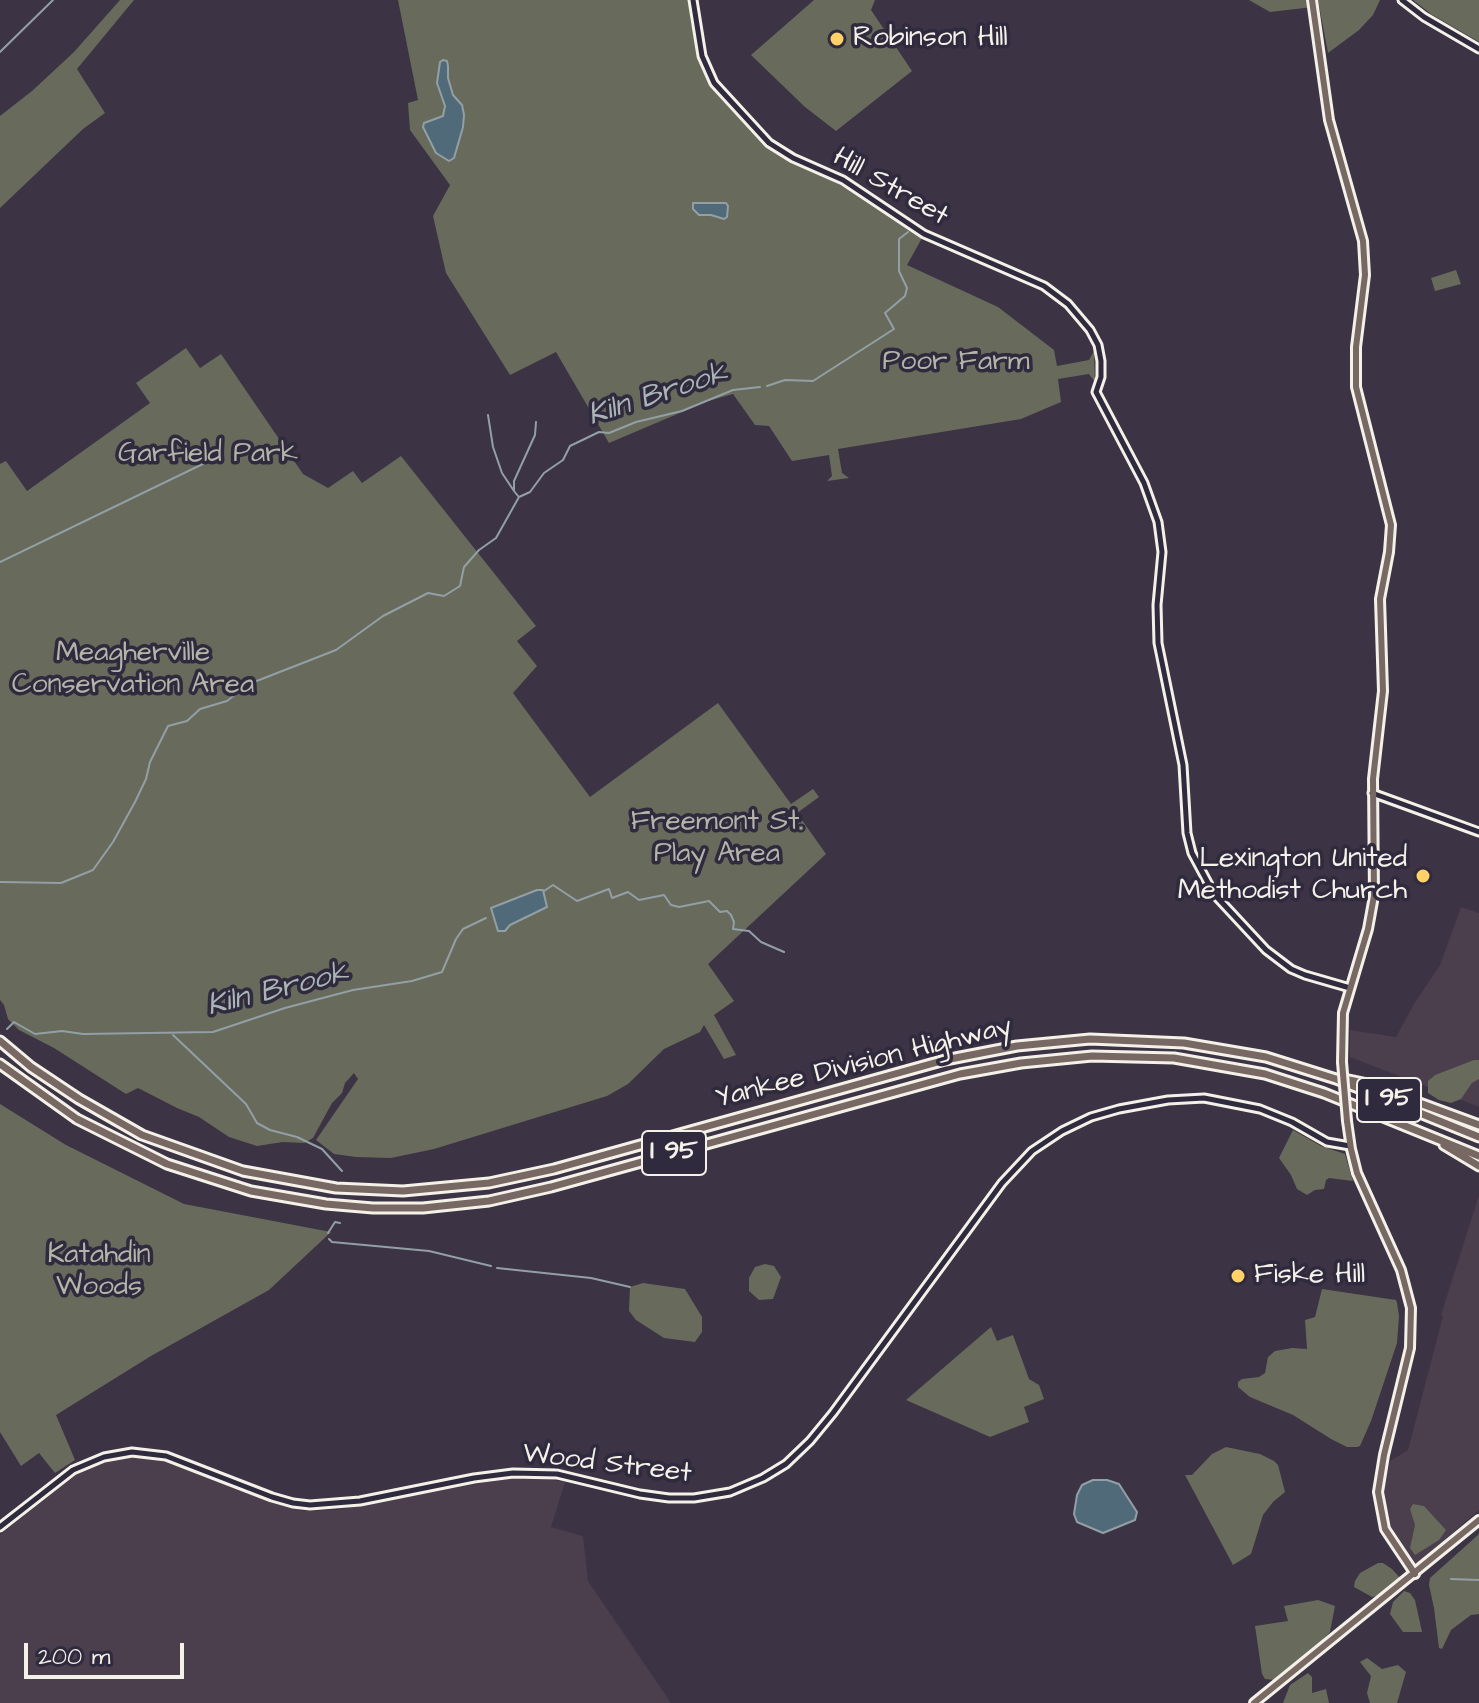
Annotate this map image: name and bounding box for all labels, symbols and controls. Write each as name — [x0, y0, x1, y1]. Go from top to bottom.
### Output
place label: Robinson Hill — [853, 22, 1008, 56]
marker: Robinson Hill — [828, 30, 846, 48]
street label: Hill Street — [826, 142, 954, 234]
park label: Poor Farm — [883, 346, 1029, 380]
water label: Kiln Brook — [584, 357, 732, 435]
park label: Garfield Park — [118, 438, 298, 472]
park label: Meagherville Conservation Area — [12, 637, 254, 703]
park label: Freemont St. Play Area — [631, 806, 803, 872]
place label: Lexington United Methodist Church — [1178, 843, 1407, 909]
marker: Lexington United Methodist Church — [1414, 867, 1432, 885]
water label: Kiln Brook — [204, 956, 352, 1026]
street label: Yankee Division Highway — [712, 1011, 1016, 1117]
road number: I 95 — [1357, 1078, 1421, 1122]
road number: I 95 — [642, 1131, 706, 1175]
park label: Katahdin Woods — [47, 1239, 151, 1305]
place label: Fiske Hill — [1254, 1259, 1365, 1293]
marker: Fiske Hill — [1229, 1267, 1247, 1285]
street label: Wood Street — [521, 1438, 693, 1492]
scale bar — [28, 1627, 188, 1677]
text: 200 m — [38, 1640, 110, 1674]

